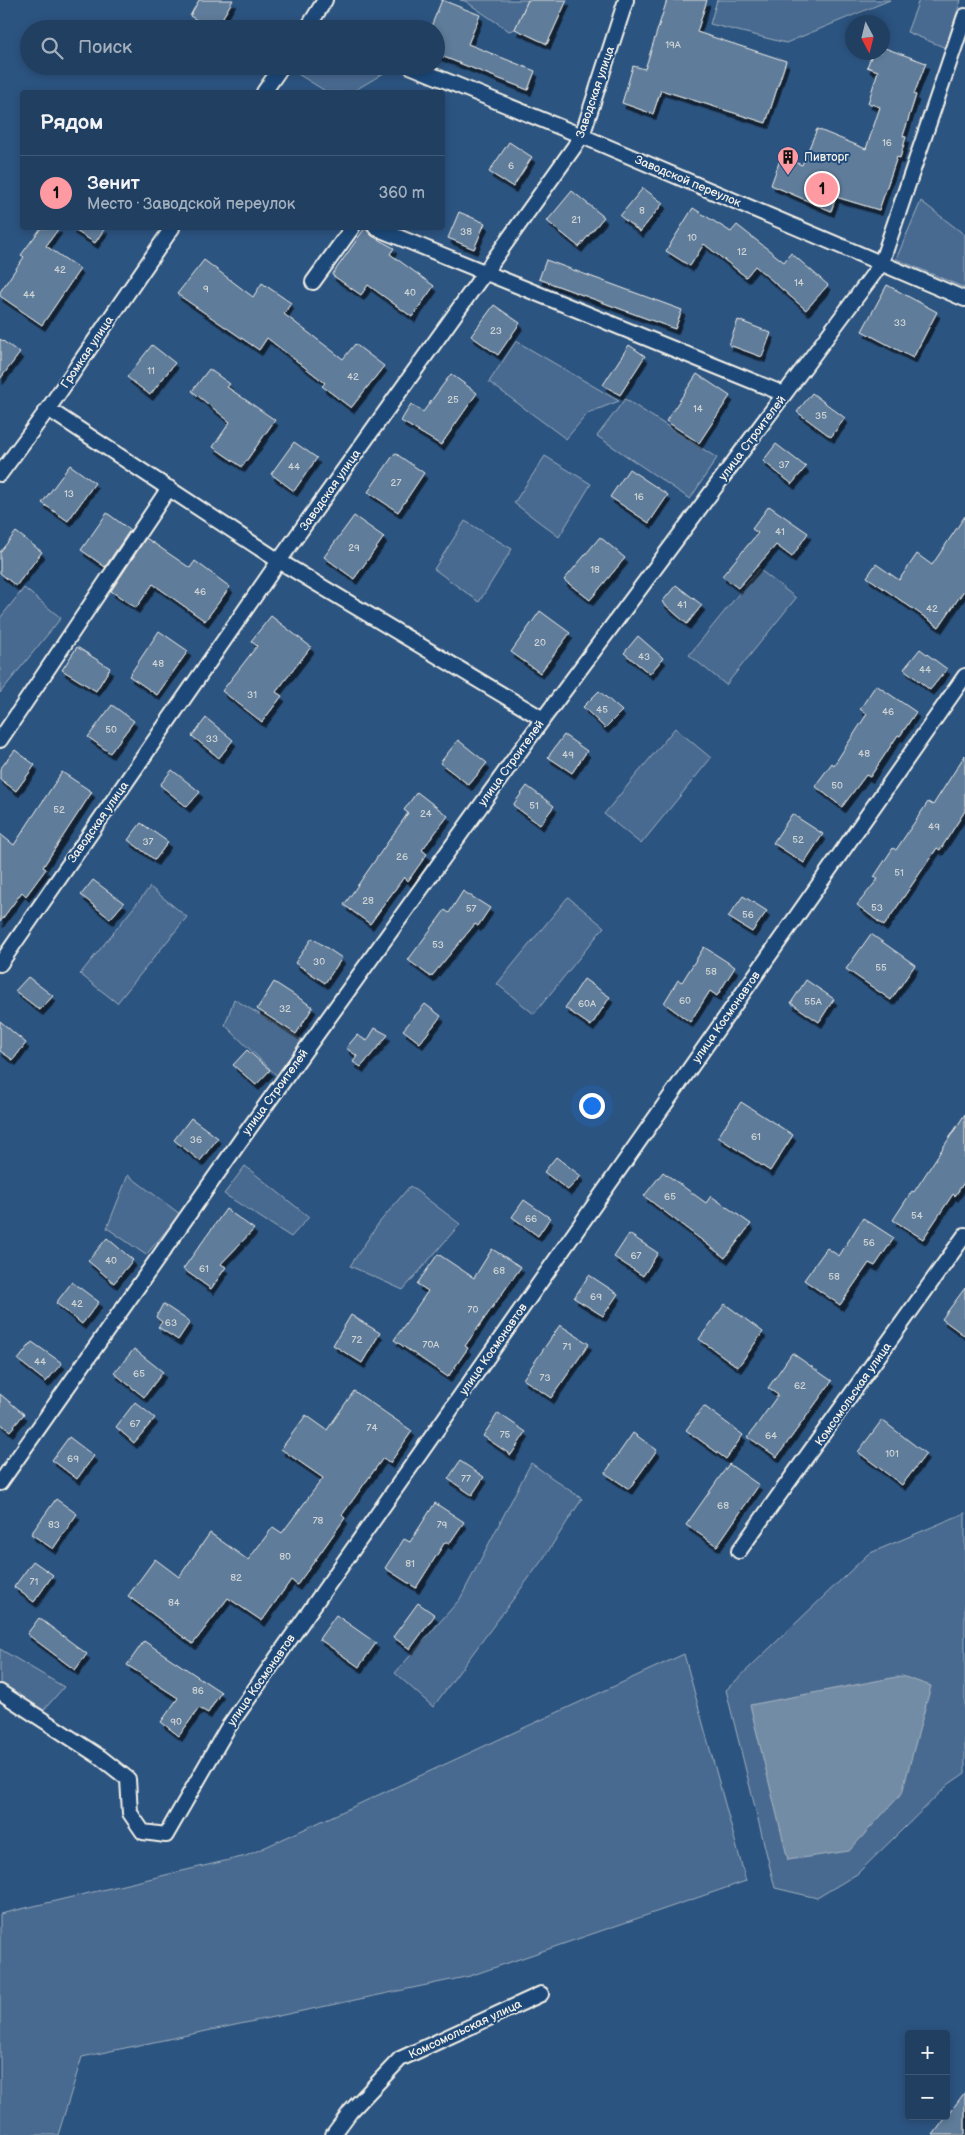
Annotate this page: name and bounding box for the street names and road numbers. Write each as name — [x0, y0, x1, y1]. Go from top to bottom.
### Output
street label: Заводская улица — [573, 44, 618, 140]
street label: Заводской переулок — [632, 152, 744, 211]
street label: Громкая улица — [58, 313, 117, 391]
street label: улица Строителей — [716, 393, 789, 484]
street label: Заводская улица — [297, 447, 364, 534]
street label: улица Строителей — [475, 717, 548, 809]
street label: Заводская улица — [65, 779, 132, 866]
street label: улица Космонавтов — [689, 968, 764, 1066]
street label: улица Строителей — [239, 1046, 312, 1138]
street label: улица Космонавтов — [456, 1300, 531, 1398]
street label: Комсомольская улица — [812, 1340, 895, 1449]
street label: улица Космонавтов — [224, 1631, 299, 1729]
street label: Комсомольская улица — [406, 1997, 524, 2062]

